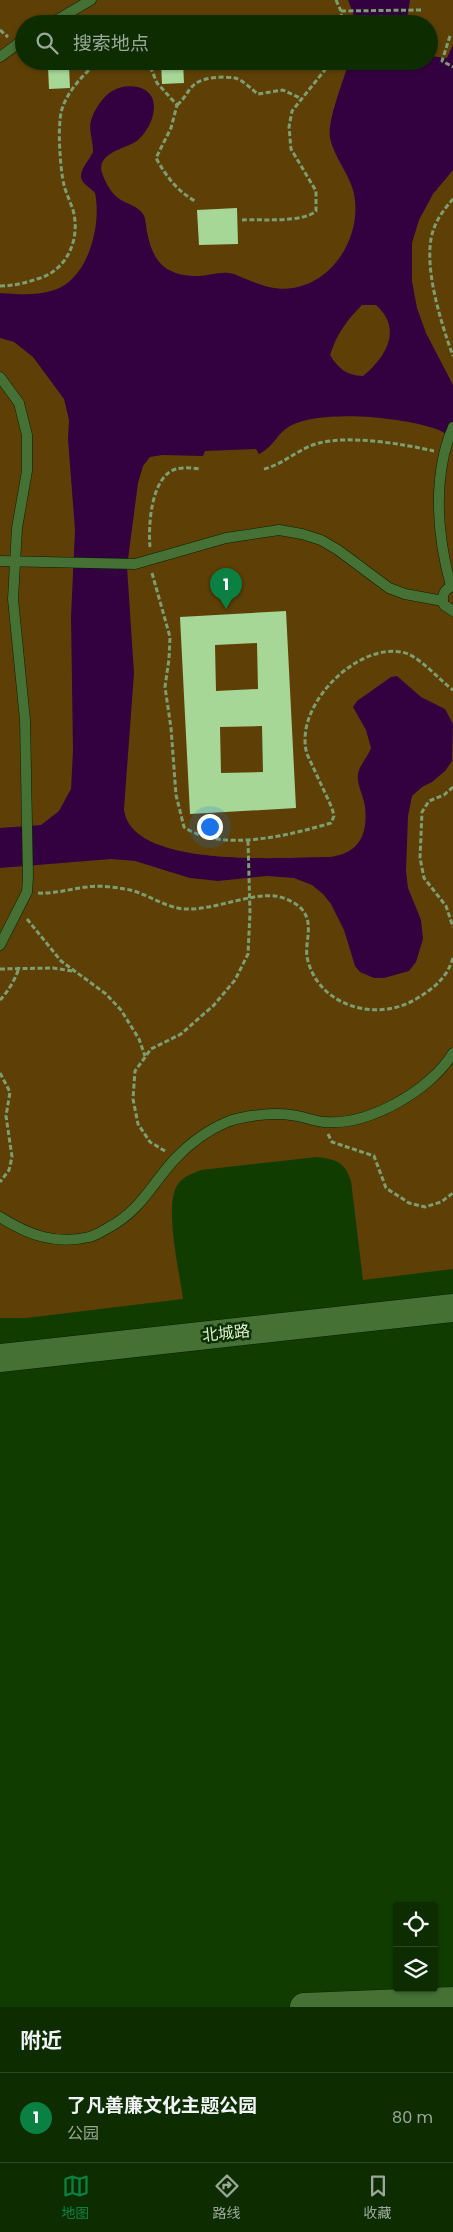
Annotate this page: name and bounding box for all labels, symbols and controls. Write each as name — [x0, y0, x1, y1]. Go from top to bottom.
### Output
search box — [15, 15, 438, 70]
icon: search — [33, 29, 61, 57]
text: 搜索地点 — [73, 30, 149, 57]
pin: 1 — [210, 568, 242, 609]
your location — [197, 814, 223, 840]
street label: 北城路 — [201, 1319, 251, 1347]
map controls — [393, 1902, 438, 1992]
button: locate — [393, 1902, 438, 1947]
button: layers — [393, 1947, 438, 1992]
text: 附近 — [20, 2026, 62, 2055]
text: 了凡善廉文化主题公园 — [67, 2092, 257, 2119]
text: 1 — [33, 2106, 39, 2129]
text: 80 m — [392, 2106, 433, 2129]
text: 公园 — [67, 2122, 99, 2145]
tab: 地图 — [62, 2172, 90, 2224]
tab: 路线 — [213, 2172, 241, 2224]
tab: 收藏 — [364, 2172, 392, 2224]

